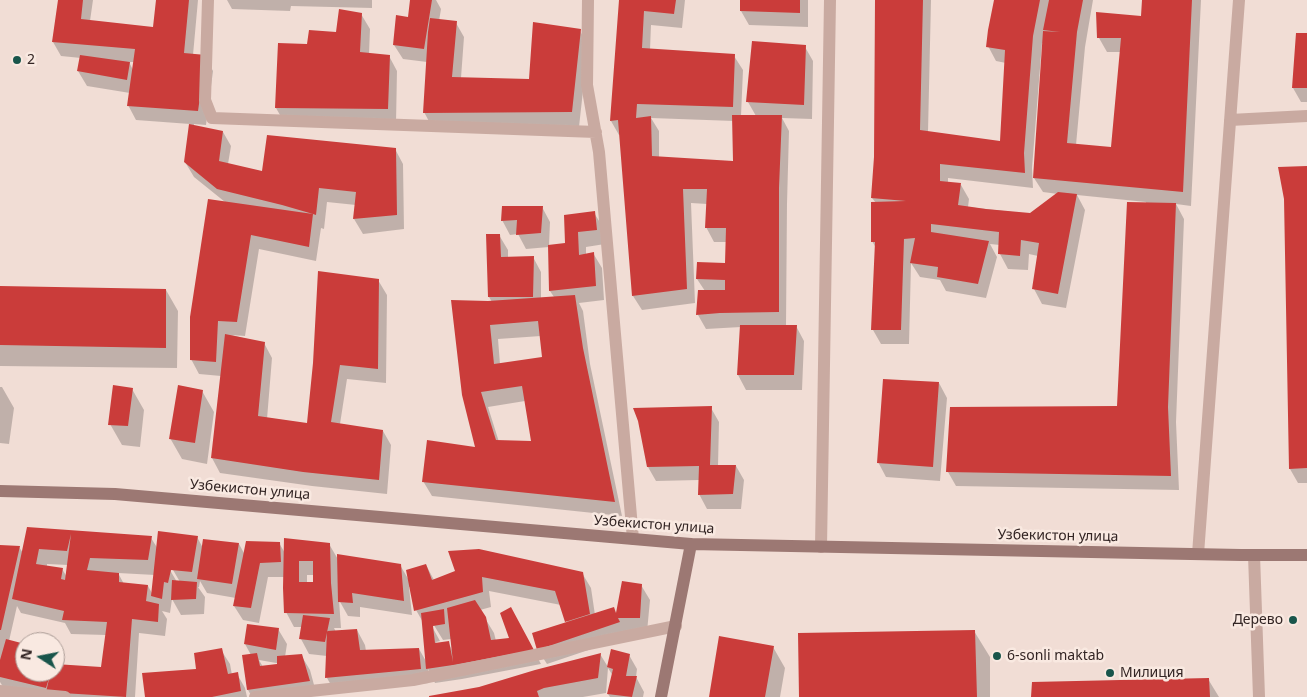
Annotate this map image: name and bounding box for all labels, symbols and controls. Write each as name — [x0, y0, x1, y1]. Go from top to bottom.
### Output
place label: 2 — [27, 52, 35, 68]
marker: 2 — [11, 54, 23, 66]
street label: Узбекистон улица — [189, 476, 311, 504]
street label: Узбекистон улица — [593, 512, 715, 538]
street label: Узбекистон улица — [997, 527, 1119, 545]
place label: Дерево — [1233, 612, 1283, 628]
marker: Дерево — [1287, 614, 1299, 626]
north arrow — [15, 632, 65, 682]
text: N — [15, 647, 36, 662]
place label: 6-sonli maktab — [1007, 648, 1104, 664]
marker: 6-sonli maktab — [991, 650, 1003, 662]
place label: Милиция — [1120, 665, 1184, 681]
marker: Милиция — [1104, 667, 1116, 679]

